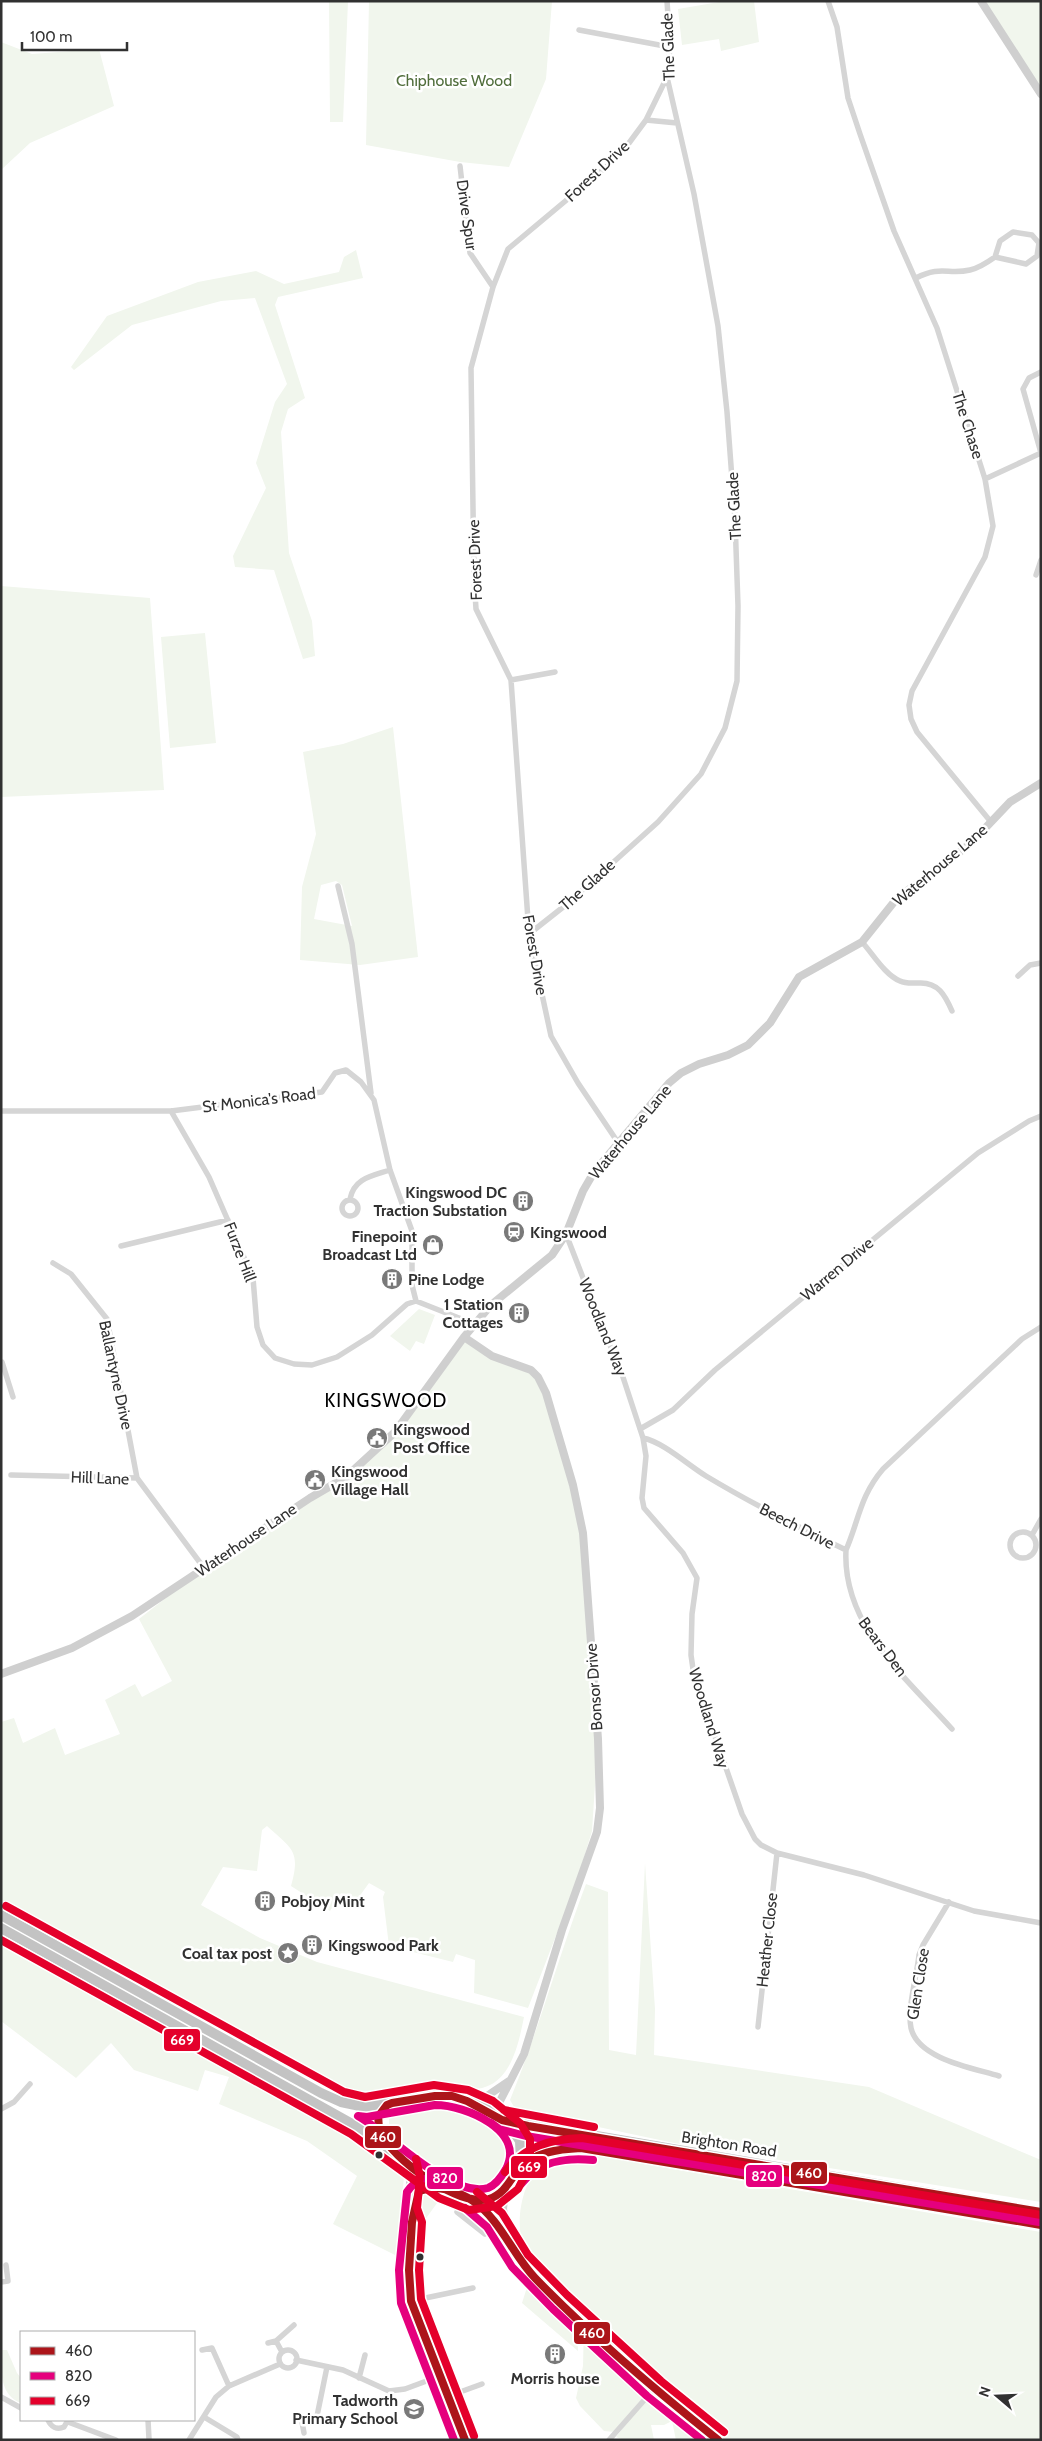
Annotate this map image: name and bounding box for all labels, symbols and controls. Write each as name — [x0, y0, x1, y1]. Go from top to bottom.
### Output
street label: The Glade — [657, 13, 679, 81]
scale bar — [22, 20, 128, 52]
text: 100 m — [30, 28, 72, 46]
park label: Chiphouse Wood — [396, 71, 512, 90]
street label: Forest Drive — [561, 136, 633, 206]
street label: Drive Spur — [453, 178, 481, 252]
street label: The Chase — [948, 389, 988, 461]
street label: The Glade — [723, 472, 745, 540]
street label: Forest Drive — [464, 519, 486, 601]
street label: Waterhouse Lane — [889, 820, 991, 910]
street label: The Glade — [555, 855, 619, 915]
street label: Forest Drive — [519, 913, 551, 997]
street label: Waterhouse Lane — [585, 1081, 675, 1183]
street label: St Monica's Road — [201, 1084, 317, 1116]
place label: Kingswood DC Traction Substation — [374, 1183, 507, 1220]
building icon: Kingswood DC Traction Substation — [511, 1189, 535, 1213]
street label: Furze Hill — [220, 1219, 260, 1285]
station icon: Kingswood — [502, 1220, 526, 1244]
place label: Kingswood — [530, 1223, 607, 1242]
place label: Finepoint Broadcast Ltd — [322, 1227, 417, 1264]
shop icon: Finepoint Broadcast Ltd — [421, 1233, 445, 1257]
street label: Warren Drive — [797, 1233, 877, 1305]
building icon: Pine Lodge — [380, 1267, 404, 1291]
place label: Pine Lodge — [408, 1270, 484, 1289]
street label: Woodland Way — [575, 1275, 631, 1379]
place label: 1 Station Cottages — [442, 1295, 503, 1332]
building icon: 1 Station Cottages — [507, 1301, 531, 1325]
street label: Ballantyne Drive — [95, 1319, 137, 1431]
district label: KINGSWOOD — [325, 1389, 447, 1412]
place label: Kingswood Post Office — [393, 1420, 470, 1457]
public building icon: Kingswood Post Office — [365, 1426, 389, 1450]
place label: Kingswood Village Hall — [331, 1462, 409, 1499]
street label: Hill Lane — [70, 1467, 130, 1489]
public building icon: Kingswood Village Hall — [303, 1468, 327, 1492]
street label: Waterhouse Lane — [192, 1499, 300, 1581]
street label: Beech Drive — [756, 1499, 838, 1553]
street label: Bears Den — [855, 1614, 911, 1680]
street label: Bonsor Drive — [581, 1643, 607, 1731]
street label: Woodland Way — [685, 1666, 733, 1770]
building icon: Pobjoy Mint — [253, 1889, 277, 1913]
place label: Pobjoy Mint — [281, 1892, 365, 1911]
street label: Heather Close — [753, 1892, 781, 1988]
building icon: Kingswood Park — [300, 1933, 324, 1957]
place label: Kingswood Park — [328, 1936, 439, 1955]
place icon: Coal tax post — [276, 1941, 300, 1965]
place label: Coal tax post — [182, 1944, 272, 1963]
street label: Glen Close — [903, 1947, 933, 2021]
line badge: 669 — [163, 2028, 201, 2052]
text: 669 — [170, 2031, 194, 2049]
line badge: 460 — [364, 2125, 402, 2149]
street label: Brighton Road — [680, 2127, 778, 2161]
text: 460 — [370, 2128, 396, 2146]
unlabelled marker — [374, 2150, 384, 2160]
line badge: 669 — [510, 2155, 548, 2179]
text: 669 — [517, 2158, 541, 2176]
line badge: 460 — [790, 2161, 828, 2185]
line badge: 820 — [745, 2164, 783, 2188]
text: 460 — [796, 2164, 822, 2182]
line badge: 820 — [426, 2166, 464, 2190]
text: 820 — [751, 2167, 777, 2185]
text: 820 — [432, 2169, 458, 2187]
unlabelled marker — [415, 2252, 425, 2262]
line badge: 460 — [573, 2321, 611, 2345]
text: 460 — [579, 2324, 605, 2342]
legend — [20, 2331, 195, 2421]
text: 460 — [65, 2342, 93, 2360]
building icon: Morris house — [543, 2342, 567, 2366]
text: 820 — [65, 2367, 92, 2385]
place label: Morris house — [511, 2369, 599, 2388]
north arrow — [972, 2371, 1022, 2421]
text: N — [975, 2384, 995, 2399]
place label: Tadworth Primary School — [292, 2391, 398, 2428]
text: 669 — [65, 2392, 91, 2410]
school or university icon: Tadworth Primary School — [402, 2397, 426, 2421]

